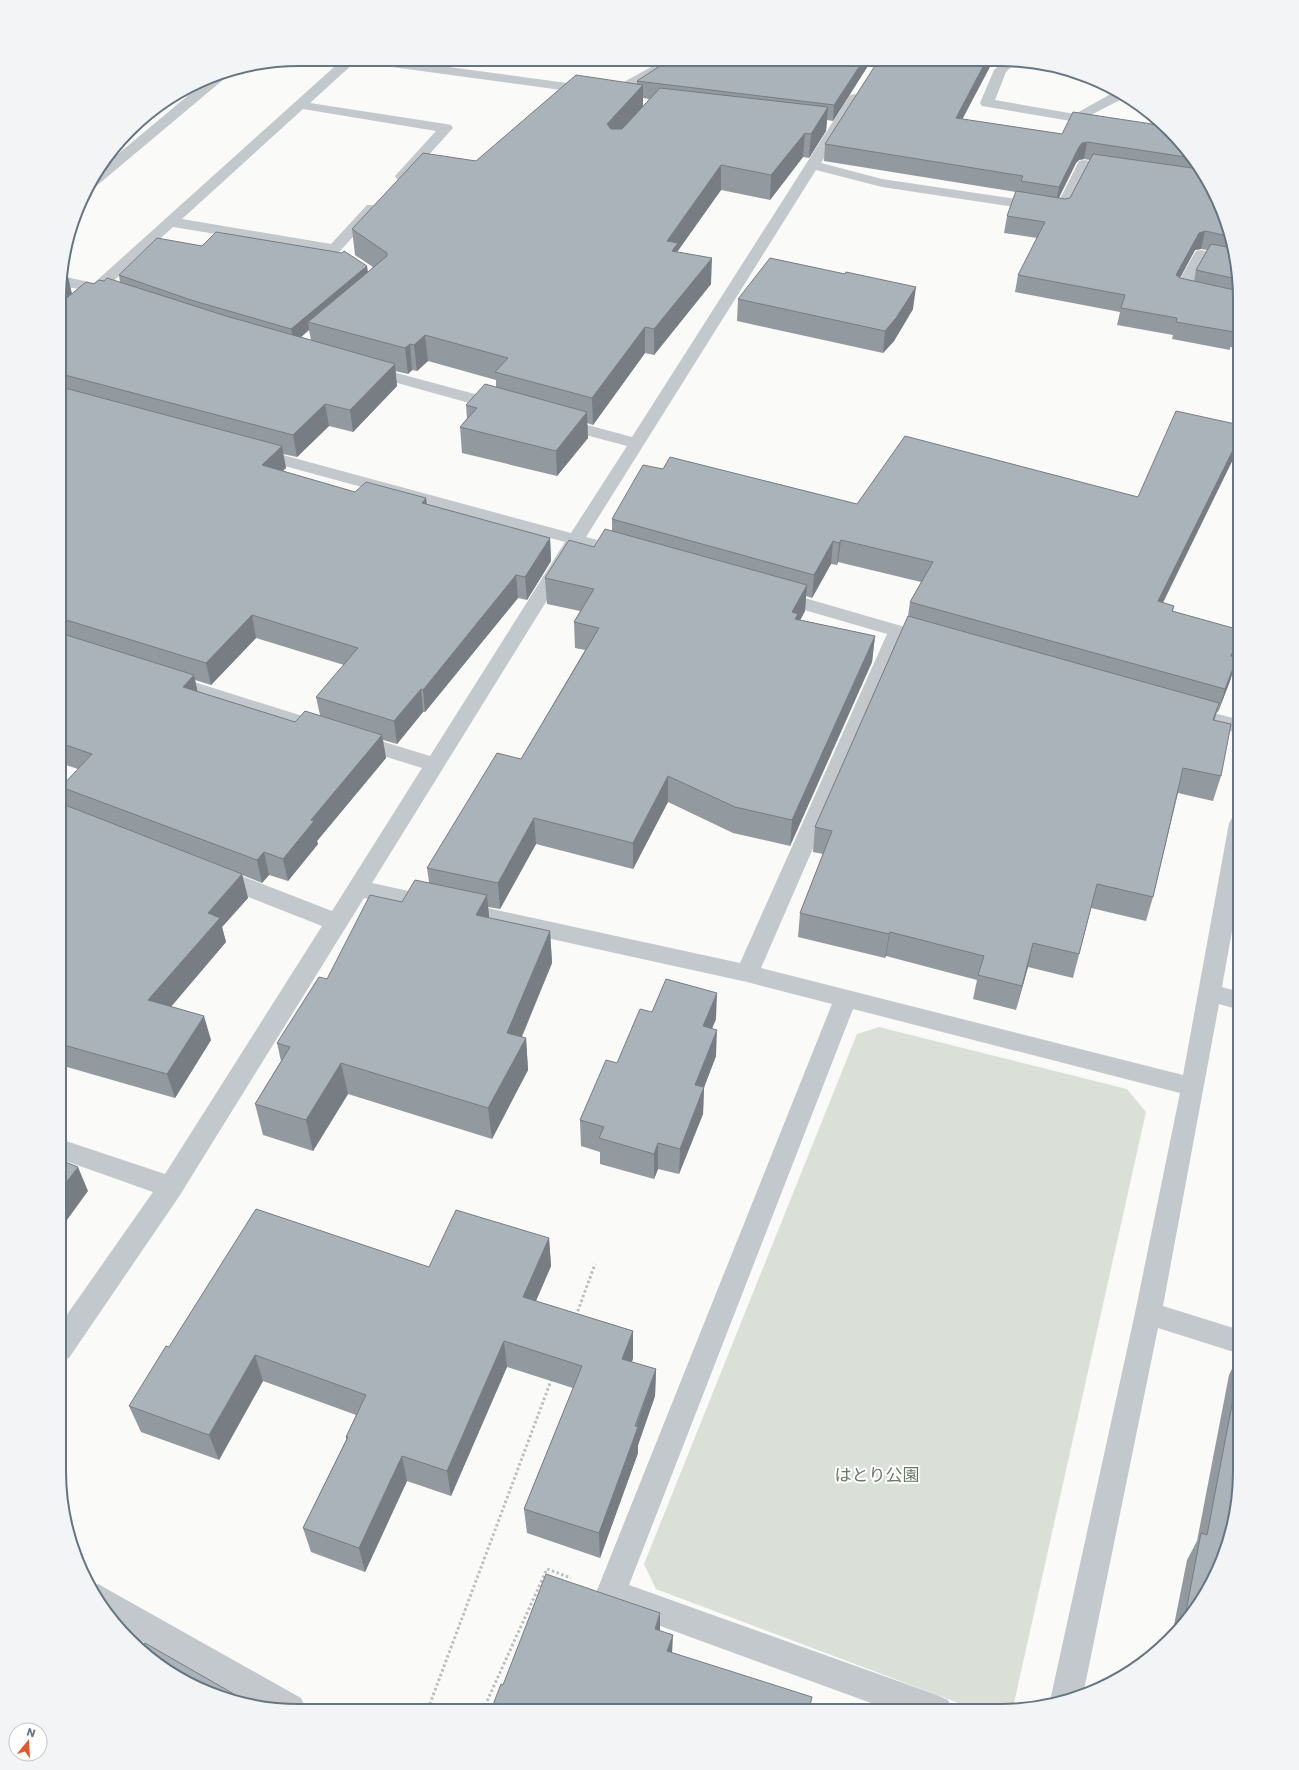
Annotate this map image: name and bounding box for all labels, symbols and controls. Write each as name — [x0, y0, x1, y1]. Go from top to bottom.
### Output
park label: はとり公園 — [835, 1463, 920, 1487]
north arrow — [8, 1722, 48, 1762]
text: N — [25, 1724, 38, 1741]

